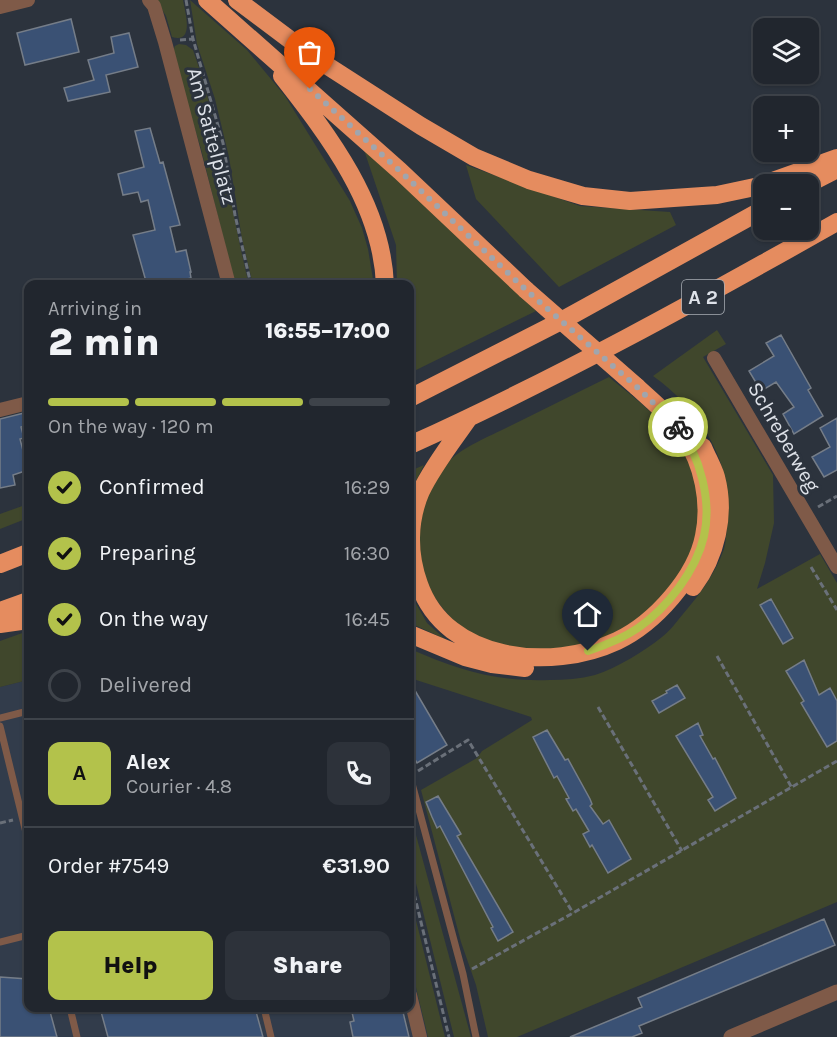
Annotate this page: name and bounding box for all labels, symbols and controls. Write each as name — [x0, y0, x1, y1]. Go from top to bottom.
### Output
map controls — [753, 18, 819, 240]
button: layers — [753, 18, 819, 84]
pin — [284, 27, 335, 89]
icon: bag — [293, 36, 326, 69]
street label: Am Sattelplatz — [182, 65, 242, 207]
button: + — [753, 96, 819, 162]
button: − — [753, 174, 819, 240]
road number: A 2 — [682, 280, 724, 314]
text: Arriving in — [48, 297, 142, 320]
text: 16:55–17:00 — [265, 318, 390, 344]
text: 2 min — [48, 319, 160, 365]
street label: Schreberweg — [743, 378, 825, 496]
courier — [648, 397, 708, 457]
icon: bike — [662, 411, 695, 444]
text: On the way · 120 m — [48, 415, 214, 438]
icon: check — [48, 471, 81, 504]
text: Confirmed — [99, 474, 205, 500]
text: 16:29 — [344, 476, 390, 499]
icon: check — [48, 537, 81, 570]
text: Preparing — [99, 540, 196, 566]
text: 16:30 — [344, 542, 390, 565]
pin — [562, 589, 613, 651]
icon: home — [571, 598, 604, 631]
icon: check — [48, 603, 81, 636]
text: On the way — [99, 606, 208, 632]
text: 16:45 — [345, 608, 390, 631]
text: Delivered — [99, 672, 192, 698]
button: phone — [327, 742, 390, 805]
text: Alex — [126, 749, 170, 775]
text: A — [73, 760, 86, 786]
text: Courier · 4.8 — [126, 775, 232, 798]
text: Order #7549 — [48, 853, 169, 879]
text: €31.90 — [322, 853, 390, 879]
button: Help — [48, 931, 213, 1000]
button: Share — [225, 931, 390, 1000]

